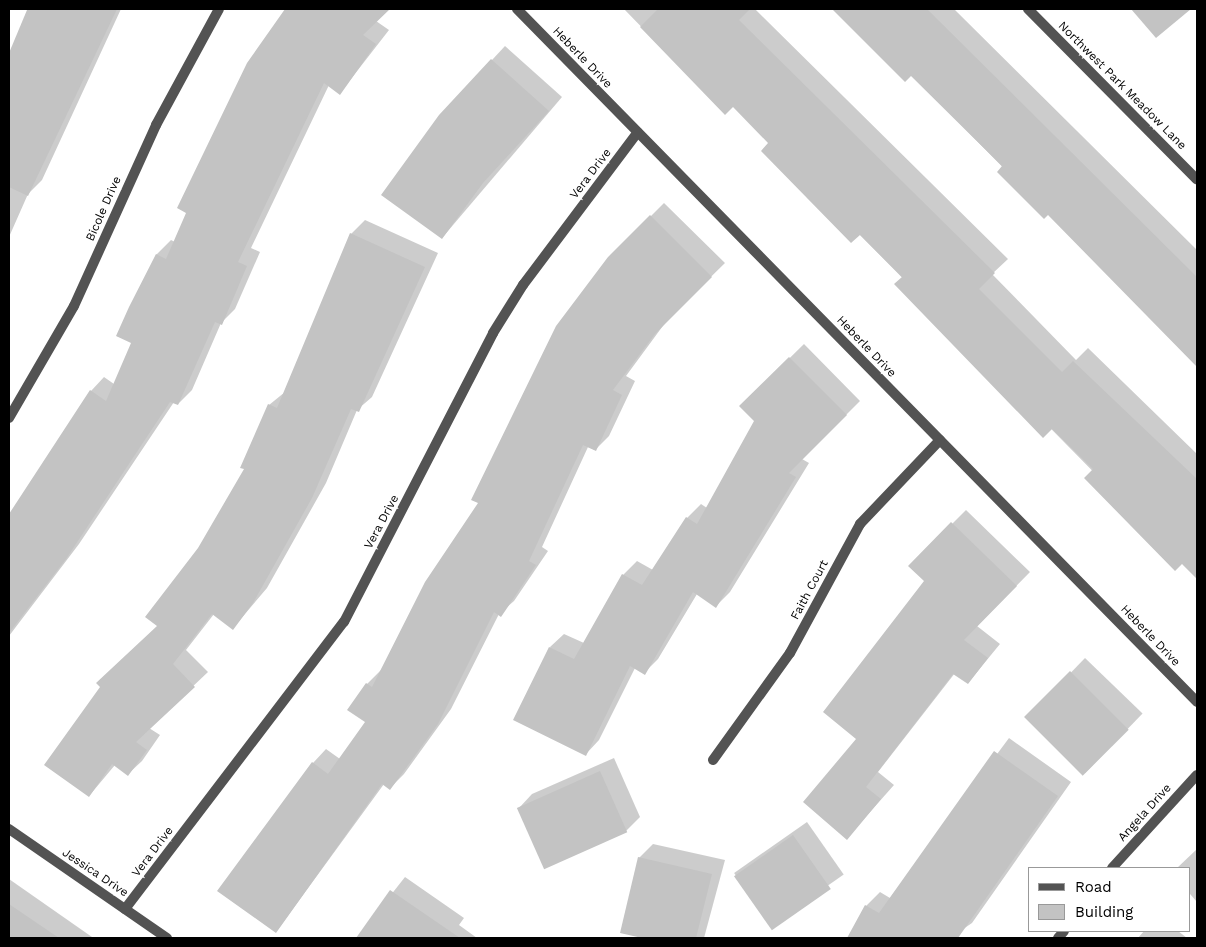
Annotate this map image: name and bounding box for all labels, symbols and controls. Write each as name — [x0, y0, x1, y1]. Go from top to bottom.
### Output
street label: Northwest Park Meadow Lane — [1055, 19, 1189, 153]
street label: Heberle Drive — [549, 24, 615, 92]
street label: Vera Drive — [567, 146, 615, 202]
street label: Bicole Drive — [83, 174, 125, 244]
street label: Heberle Drive — [833, 313, 899, 381]
street label: Vera Drive — [362, 492, 402, 552]
street label: Faith Court — [788, 558, 832, 622]
street label: Heberle Drive — [1117, 602, 1183, 670]
street label: Angela Drive — [1115, 781, 1175, 845]
street label: Vera Drive — [129, 824, 177, 880]
street label: Jessica Drive — [59, 846, 131, 900]
legend — [1028, 867, 1191, 932]
text: Road — [1075, 878, 1112, 896]
text: Building — [1075, 903, 1133, 921]

